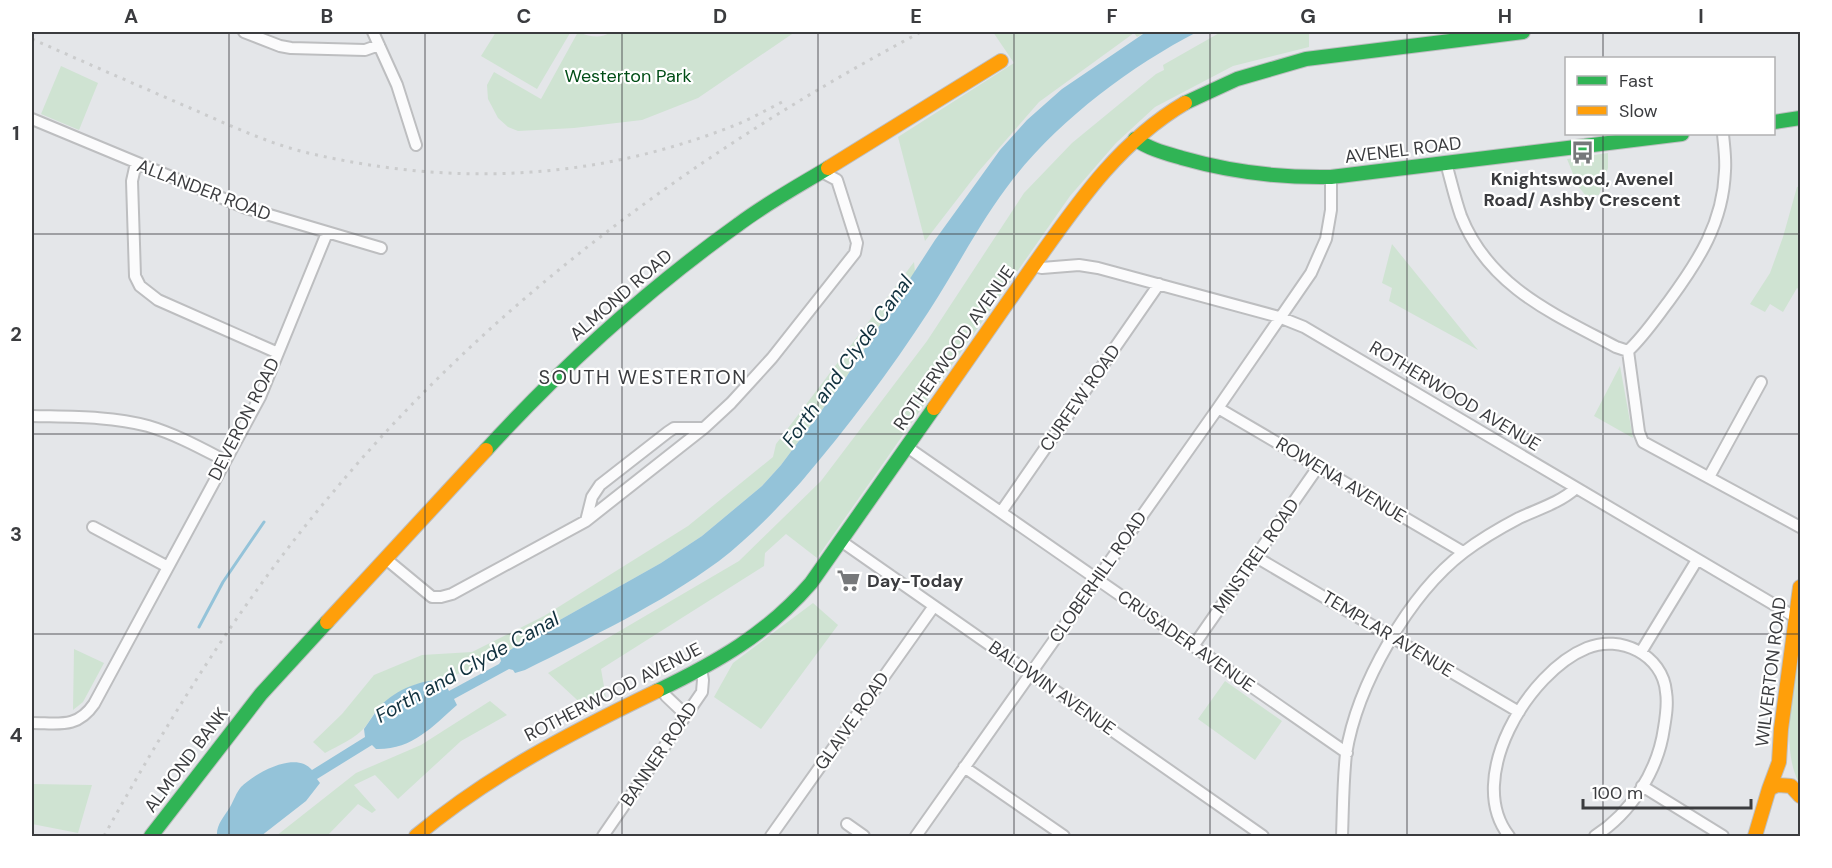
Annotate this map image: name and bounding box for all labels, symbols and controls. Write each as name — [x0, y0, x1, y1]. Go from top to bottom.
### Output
text: A — [124, 3, 138, 29]
text: B — [321, 3, 333, 29]
text: C — [517, 3, 531, 29]
text: D — [713, 3, 727, 29]
text: E — [910, 3, 922, 29]
text: F — [1106, 3, 1118, 29]
text: G — [1300, 3, 1316, 29]
text: H — [1498, 3, 1512, 29]
text: I — [1698, 3, 1704, 29]
legend — [1565, 57, 1775, 135]
park label: Westerton Park — [564, 64, 692, 88]
text: Fast — [1619, 69, 1654, 93]
text: Slow — [1619, 99, 1658, 123]
text: 1 — [12, 120, 20, 146]
street label: AVENEL ROAD — [1343, 131, 1463, 169]
bus stop icon: Knightswood, Avenel Road/ Ashby Crescent — [1569, 140, 1595, 166]
street label: ALLANDER ROAD — [134, 153, 274, 227]
place label: Knightswood, Avenel Road/ Ashby Crescent — [1483, 167, 1681, 212]
street label: ALMOND ROAD — [565, 244, 677, 346]
street label: ROTHERWOOD AVENUE — [888, 261, 1020, 435]
water label: Forth and Clyde Canal — [776, 269, 918, 452]
text: 2 — [10, 321, 22, 347]
street label: ROTHERWOOD AVENUE — [1365, 335, 1545, 457]
street label: CURFEW ROAD — [1034, 340, 1126, 456]
street label: DEVERON ROAD — [203, 354, 285, 484]
district label: SOUTH WESTERTON — [539, 364, 747, 390]
street label: ROWENA AVENUE — [1271, 432, 1411, 528]
street label: MINSTREL ROAD — [1207, 494, 1305, 618]
street label: CLOBERHILL ROAD — [1044, 507, 1152, 647]
text: 3 — [10, 521, 22, 547]
supermarket icon: Day-Today — [836, 568, 862, 594]
place label: Day-Today — [867, 569, 963, 593]
street label: CRUSADER AVENUE — [1113, 585, 1259, 697]
street label: TEMPLAR AVENUE — [1318, 585, 1458, 683]
street label: WILVERTON ROAD — [1750, 596, 1792, 748]
water label: Forth and Clyde Canal — [370, 605, 564, 728]
street label: BALDWIN AVENUE — [984, 635, 1120, 741]
street label: ROTHERWOOD AVENUE — [520, 637, 706, 747]
street label: GLAIVE ROAD — [809, 667, 895, 775]
street label: BANNER ROAD — [615, 697, 703, 811]
street label: ALMOND BANK — [139, 702, 234, 817]
text: 4 — [10, 722, 23, 748]
scale bar — [1583, 772, 1751, 810]
text: 100 m — [1592, 781, 1643, 805]

